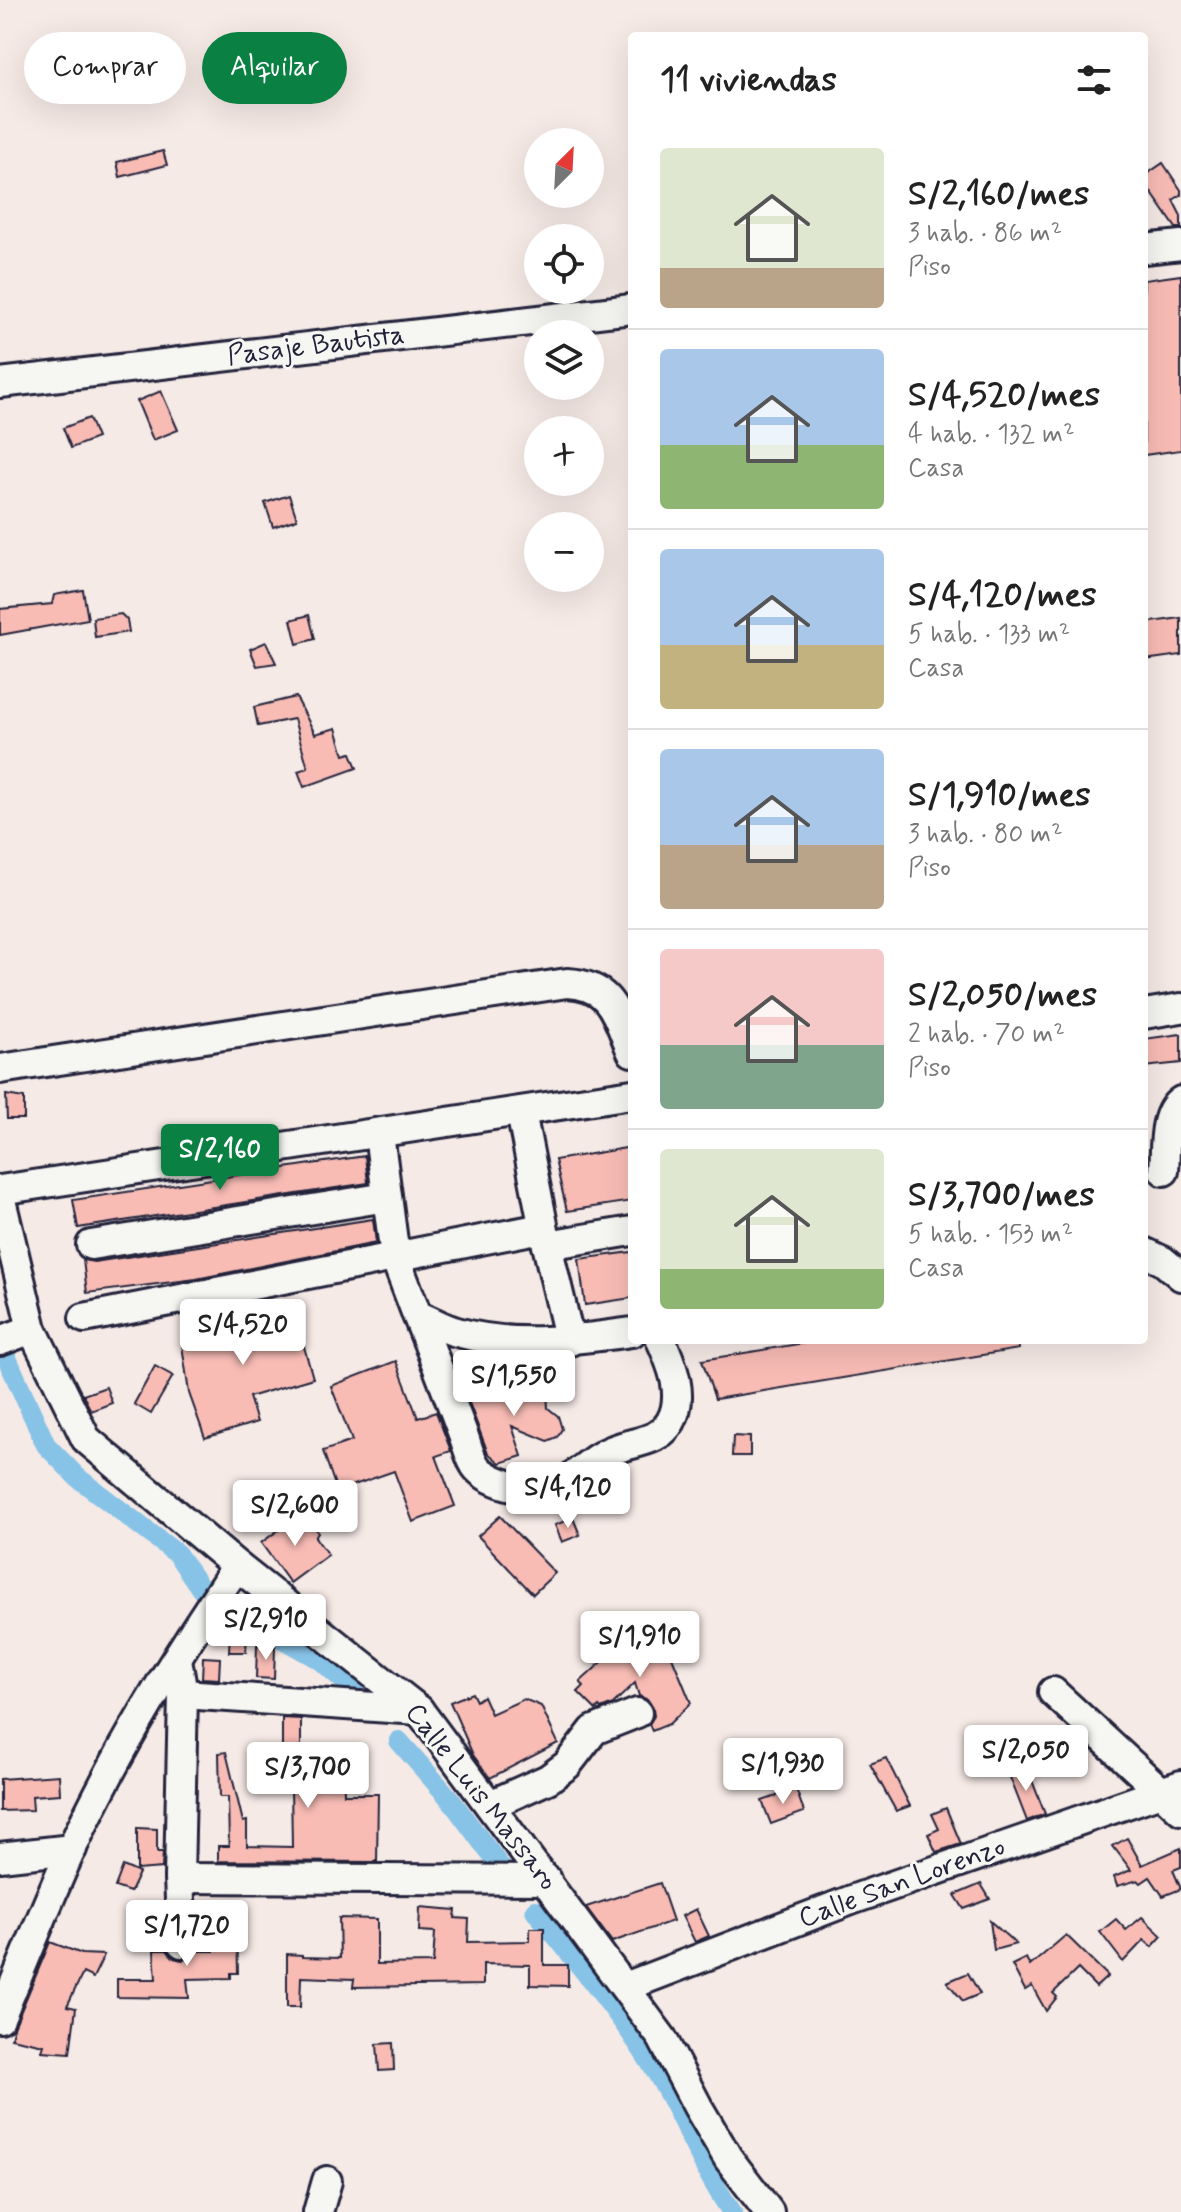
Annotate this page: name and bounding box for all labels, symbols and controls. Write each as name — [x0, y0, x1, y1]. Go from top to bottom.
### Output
chip: Comprar — [24, 32, 186, 104]
chip: Alquilar — [202, 32, 347, 104]
text: 11 viviendas — [660, 58, 837, 103]
icon: filters — [1072, 58, 1116, 102]
north arrow — [524, 128, 604, 208]
map controls — [524, 128, 604, 592]
text: S/2,160/mes — [908, 172, 1089, 217]
icon: home — [724, 180, 820, 276]
text: 3 hab. · 86 m² — [908, 217, 1062, 251]
button: locate — [524, 224, 604, 304]
text: Piso — [908, 251, 951, 285]
street label: Pasaje Bautista — [225, 317, 407, 375]
button: layers — [524, 320, 604, 400]
text: S/4,520/mes — [908, 373, 1100, 418]
icon: home — [724, 381, 820, 477]
button: + — [524, 416, 604, 496]
text: 4 hab. · 132 m² — [908, 418, 1075, 452]
text: Casa — [908, 452, 964, 486]
button: − — [524, 512, 604, 592]
text: S/4,120/mes — [908, 573, 1097, 618]
icon: home — [724, 581, 820, 677]
text: 5 hab. · 133 m² — [908, 618, 1070, 652]
text: Casa — [908, 652, 964, 686]
text: S/1,910/mes — [908, 773, 1091, 818]
icon: home — [724, 781, 820, 877]
text: 3 hab. · 80 m² — [908, 818, 1063, 852]
text: Piso — [908, 852, 951, 886]
text: S/2,050/mes — [908, 973, 1097, 1018]
icon: home — [724, 981, 820, 1077]
text: 2 hab. · 70 m² — [908, 1018, 1065, 1052]
text: Piso — [908, 1052, 951, 1086]
pin: S/2,160 — [146, 1124, 294, 1192]
text: S/2,160 — [179, 1133, 261, 1167]
text: S/3,700/mes — [908, 1173, 1095, 1218]
icon: home — [724, 1181, 820, 1277]
text: 5 hab. · 153 m² — [908, 1218, 1073, 1252]
text: Casa — [908, 1252, 964, 1286]
pin: S/4,520 — [169, 1299, 317, 1367]
text: S/4,520 — [198, 1308, 288, 1342]
pin: S/1,550 — [440, 1350, 588, 1418]
text: S/1,550 — [471, 1359, 557, 1393]
pin: S/4,120 — [494, 1462, 642, 1530]
text: S/4,120 — [524, 1471, 612, 1505]
pin: S/2,600 — [221, 1480, 369, 1548]
text: S/2,600 — [251, 1489, 339, 1523]
pin: S/2,910 — [192, 1594, 340, 1662]
text: S/2,910 — [224, 1603, 308, 1637]
pin: S/1,910 — [566, 1611, 714, 1679]
text: S/1,910 — [598, 1620, 682, 1654]
street label: Calle Luis Massaro — [396, 1696, 566, 1898]
pin: S/2,050 — [952, 1725, 1100, 1793]
text: S/2,050 — [982, 1734, 1070, 1768]
pin: S/1,930 — [709, 1738, 857, 1806]
pin: S/3,700 — [234, 1742, 382, 1810]
text: S/1,930 — [741, 1747, 825, 1781]
text: S/3,700 — [265, 1751, 351, 1785]
street label: Calle San Lorenzo — [794, 1828, 1010, 1938]
pin: S/1,720 — [113, 1900, 261, 1968]
text: S/1,720 — [144, 1909, 230, 1943]

